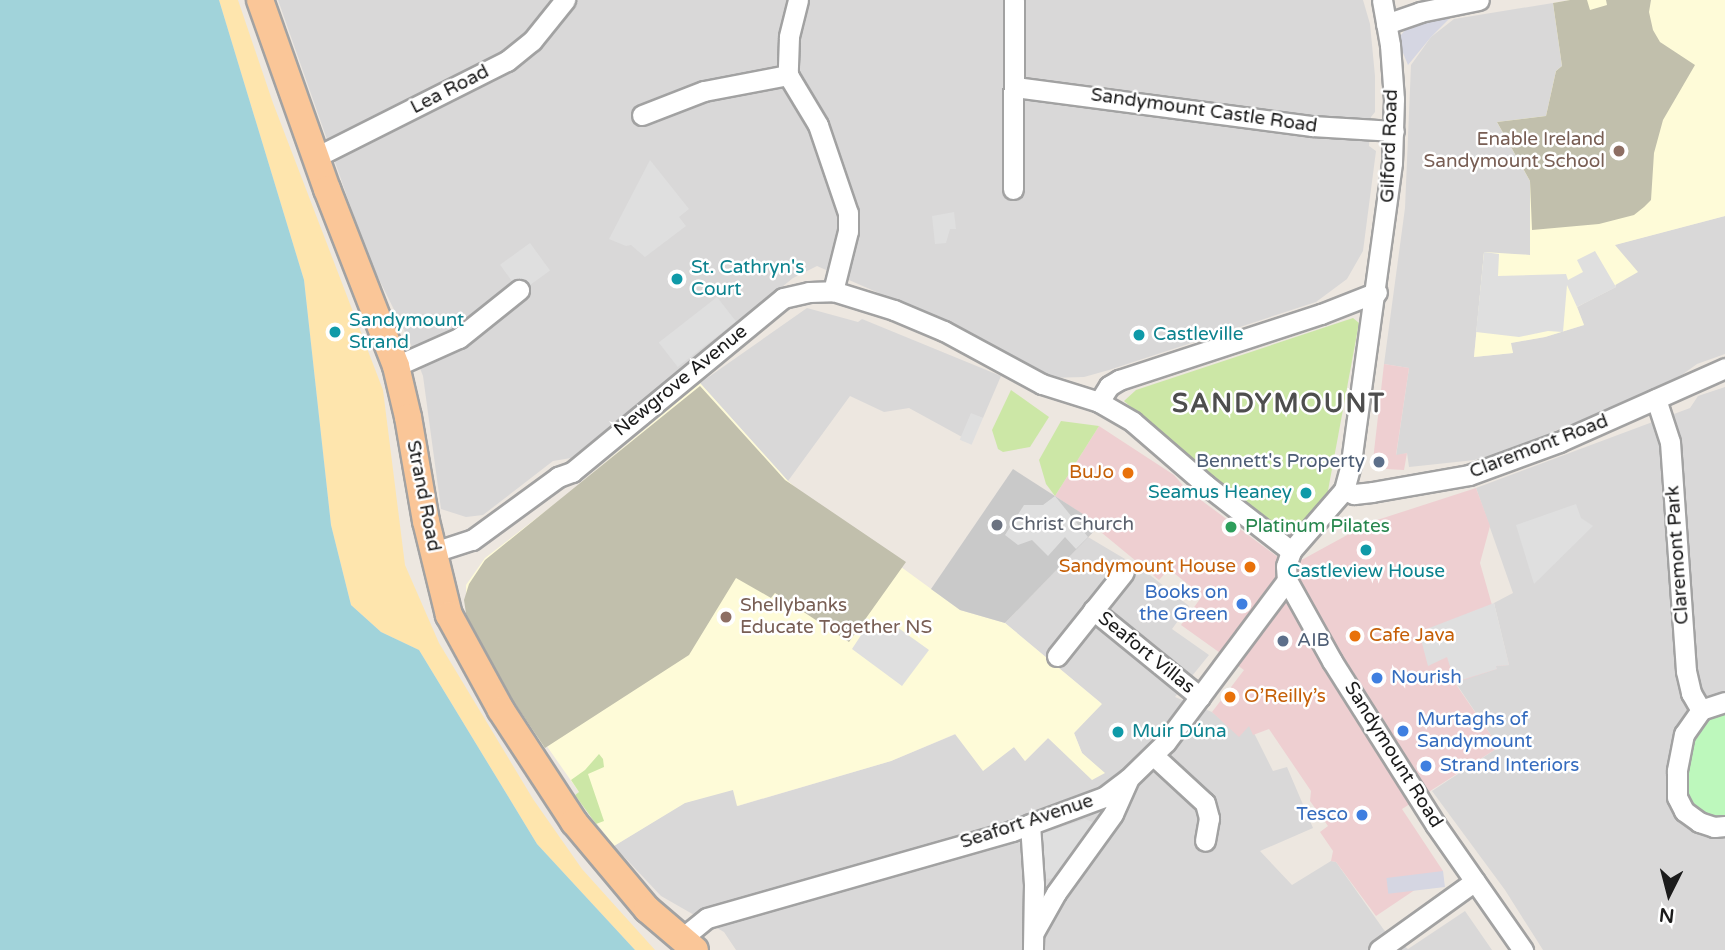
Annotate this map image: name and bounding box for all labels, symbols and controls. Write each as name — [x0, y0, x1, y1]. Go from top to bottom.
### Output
street label: Lea Road — [407, 61, 493, 119]
street label: Sandymount Castle Road — [1089, 84, 1319, 138]
street label: Gilford Road — [1377, 89, 1403, 203]
place label: Enable Ireland Sandymount School — [1424, 129, 1605, 173]
marker: Enable Ireland Sandymount School — [1611, 143, 1627, 159]
place label: St. Cathryn's Court — [691, 257, 804, 301]
marker: St. Cathryn's Court — [669, 271, 685, 287]
place label: Sandymount Strand — [349, 310, 464, 354]
street label: Newgrove Avenue — [610, 320, 752, 442]
marker: Sandymount Strand — [327, 324, 343, 340]
place label: Castleville — [1153, 324, 1244, 346]
marker: Castleville — [1131, 327, 1147, 343]
district label: SANDYMOUNT — [1173, 388, 1385, 420]
street label: Claremont Road — [1466, 410, 1612, 484]
street label: Strand Road — [401, 438, 445, 554]
place label: Bennett's Property — [1196, 451, 1365, 473]
marker: Bennett's Property — [1371, 454, 1387, 470]
place label: BuJo — [1069, 462, 1114, 484]
marker: BuJo — [1120, 465, 1136, 481]
place label: Seamus Heaney — [1148, 482, 1292, 504]
marker: Seamus Heaney — [1298, 485, 1314, 501]
street label: Claremont Park — [1662, 485, 1694, 625]
place label: Christ Church — [1011, 514, 1134, 536]
place label: Platinum Pilates — [1245, 516, 1390, 538]
marker: Christ Church — [989, 517, 1005, 533]
marker: Platinum Pilates — [1223, 519, 1239, 535]
marker: Castleview House — [1358, 542, 1374, 558]
place label: Sandymount House — [1059, 556, 1236, 578]
marker: Sandymount House — [1242, 559, 1258, 575]
place label: Castleview House — [1287, 561, 1445, 583]
place label: Books on the Green — [1139, 582, 1228, 626]
place label: Shellybanks Educate Together NS — [740, 595, 932, 639]
marker: Books on the Green — [1234, 596, 1250, 612]
street label: Seafort Villas — [1093, 607, 1199, 699]
marker: Shellybanks Educate Together NS — [718, 609, 734, 625]
place label: Cafe Java — [1369, 625, 1455, 647]
marker: Cafe Java — [1347, 628, 1363, 644]
place label: AIB — [1297, 630, 1330, 652]
marker: AIB — [1275, 633, 1291, 649]
place label: Nourish — [1391, 667, 1462, 689]
marker: Nourish — [1369, 670, 1385, 686]
street label: Sandymount Road — [1339, 678, 1447, 832]
place label: O’Reilly’s — [1244, 686, 1326, 708]
marker: O’Reilly’s — [1222, 689, 1238, 705]
place label: Murtaghs of Sandymount — [1417, 709, 1532, 753]
place label: Muir Dúna — [1132, 721, 1227, 743]
marker: Murtaghs of Sandymount — [1395, 723, 1411, 739]
marker: Muir Dúna — [1110, 724, 1126, 740]
place label: Strand Interiors — [1440, 755, 1579, 777]
marker: Strand Interiors — [1418, 758, 1434, 774]
street label: Seafort Avenue — [958, 790, 1096, 854]
place label: Tesco — [1296, 804, 1348, 826]
marker: Tesco — [1354, 807, 1370, 823]
north arrow — [1634, 859, 1704, 929]
text: N — [1658, 903, 1676, 927]

